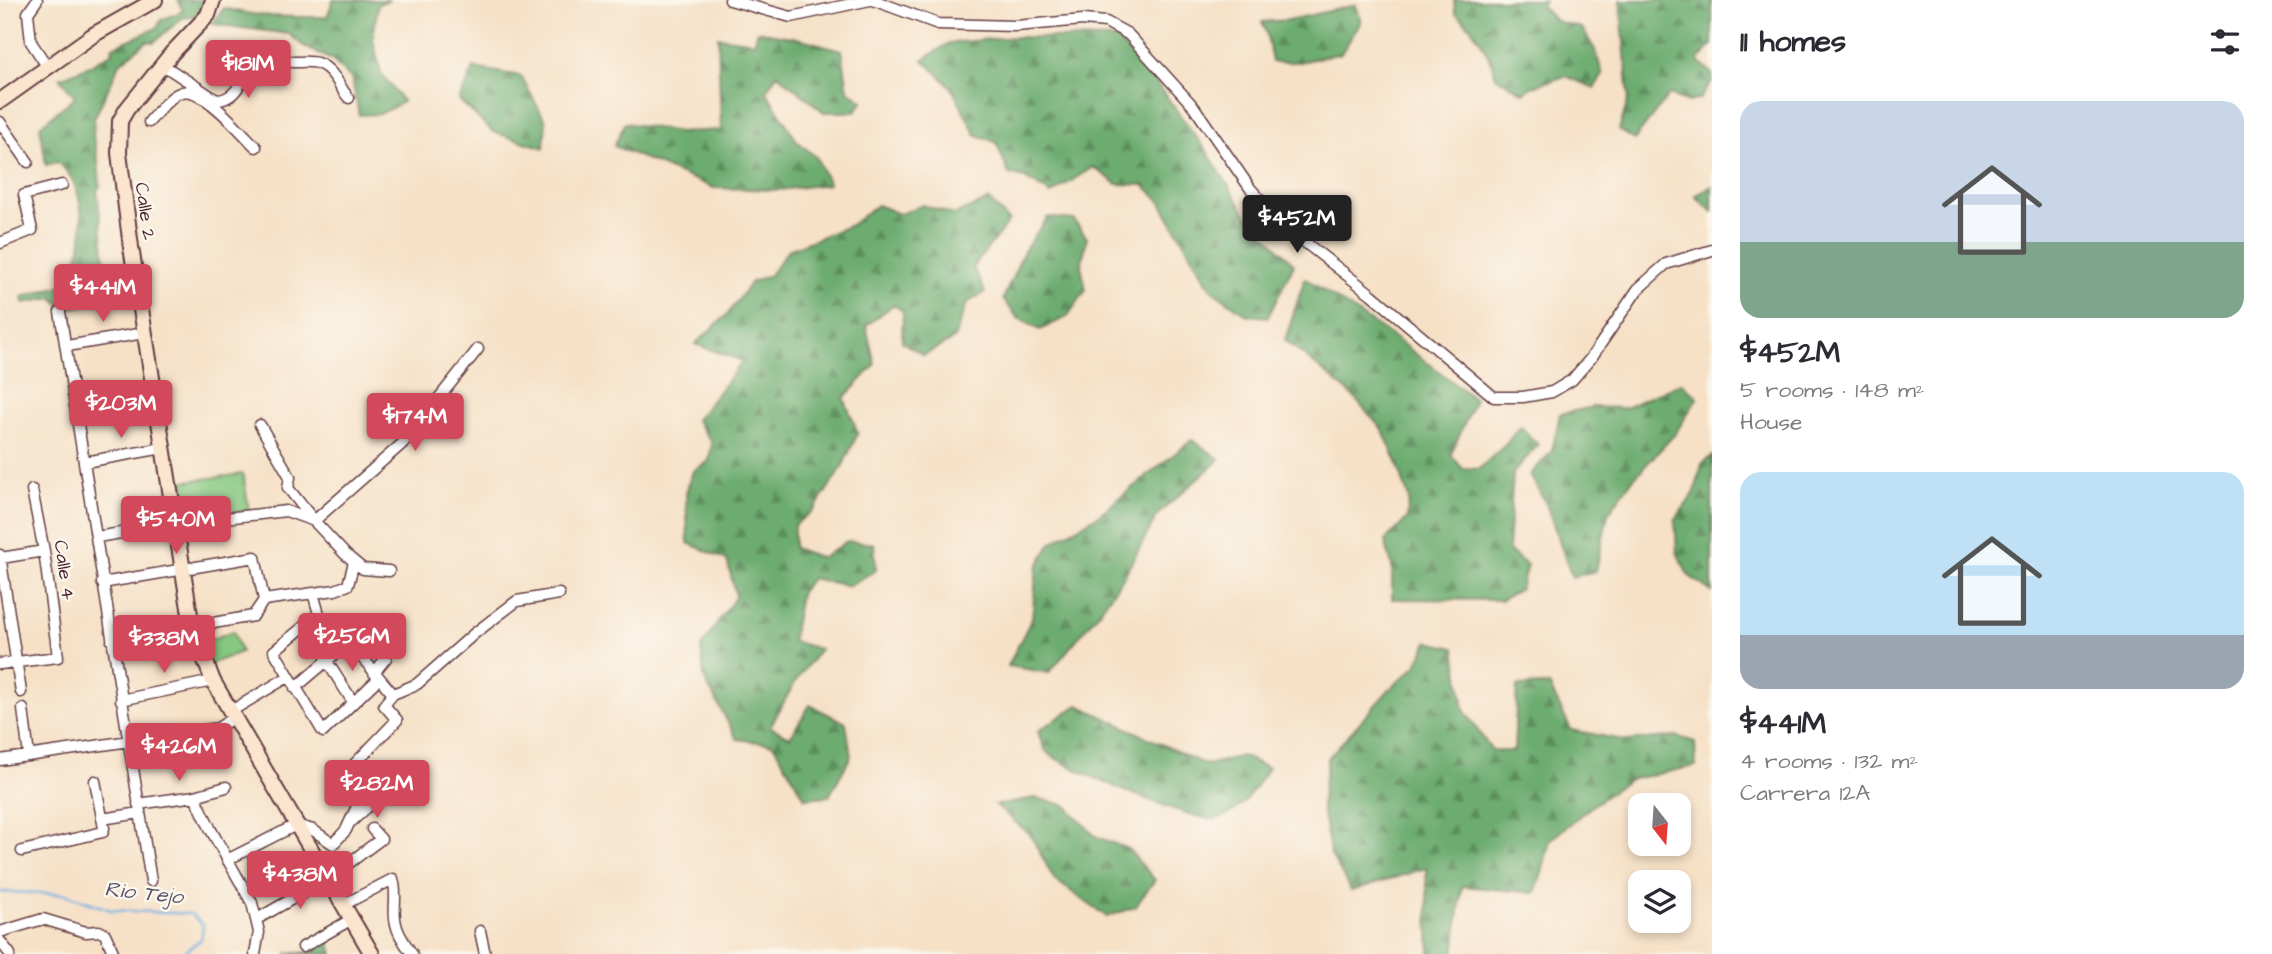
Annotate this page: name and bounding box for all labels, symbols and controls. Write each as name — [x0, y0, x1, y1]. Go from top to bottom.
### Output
text: 11 homes — [1740, 21, 1846, 63]
icon: filters — [2206, 23, 2244, 61]
pin: $181M — [199, 41, 297, 100]
text: $181M — [222, 47, 274, 79]
icon: home — [1929, 147, 2055, 273]
street label: Calle 2 — [128, 180, 162, 242]
pin: $452M — [1248, 196, 1346, 255]
text: $452M — [1259, 202, 1335, 234]
pin: $441M — [54, 264, 152, 324]
text: $441M — [70, 271, 136, 303]
text: $452M — [1740, 332, 1840, 374]
text: 5 rooms · 148 m² — [1740, 374, 1924, 406]
pin: $203M — [72, 380, 170, 440]
text: $203M — [85, 387, 157, 419]
pin: $174M — [366, 393, 464, 453]
text: $174M — [383, 400, 447, 432]
text: House — [1740, 406, 1803, 438]
pin: $540M — [127, 496, 225, 556]
text: $540M — [137, 503, 215, 535]
icon: home — [1929, 518, 2055, 644]
street label: Calle 4 — [46, 538, 82, 602]
pin: $256M — [303, 614, 401, 673]
pin: $338M — [115, 616, 213, 675]
text: $256M — [314, 620, 390, 652]
text: $338M — [129, 622, 199, 654]
text: $441M — [1740, 703, 1826, 745]
pin: $426M — [130, 724, 228, 783]
text: $426M — [141, 730, 217, 762]
text: 4 rooms · 132 m² — [1740, 745, 1918, 777]
pin: $282M — [328, 760, 426, 820]
text: $282M — [340, 767, 414, 799]
text: Carrera 12A — [1740, 777, 1870, 809]
north arrow — [1628, 793, 1690, 856]
map controls — [1628, 793, 1691, 933]
pin: $438M — [251, 852, 349, 911]
text: $438M — [263, 858, 337, 890]
button: layers — [1628, 870, 1691, 933]
water label: Rio Tejo — [104, 874, 187, 912]

